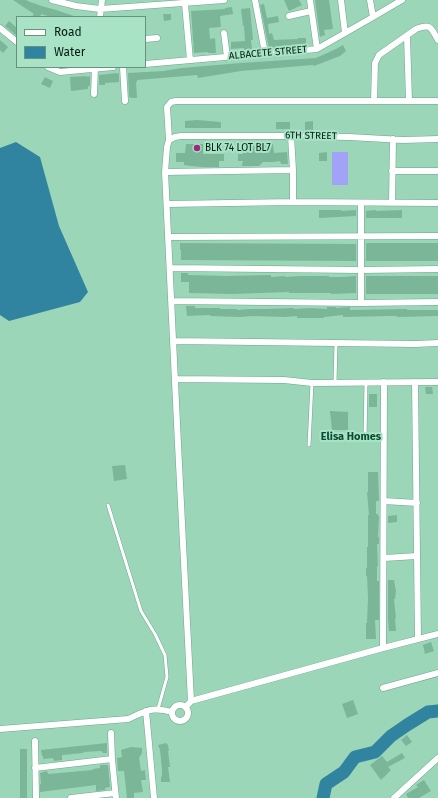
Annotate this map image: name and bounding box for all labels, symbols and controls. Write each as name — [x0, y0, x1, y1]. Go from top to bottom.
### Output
legend — [16, 16, 146, 68]
text: Road — [54, 25, 82, 39]
street label: ALBACETE STREET — [228, 44, 308, 62]
text: Water — [54, 45, 85, 59]
street label: 6TH STREET — [285, 130, 337, 142]
place label: BLK 74 LOT BL7 — [205, 142, 271, 154]
marker: BLK 74 LOT BL7 — [192, 143, 202, 153]
district label: Elisa Homes — [321, 430, 381, 444]

